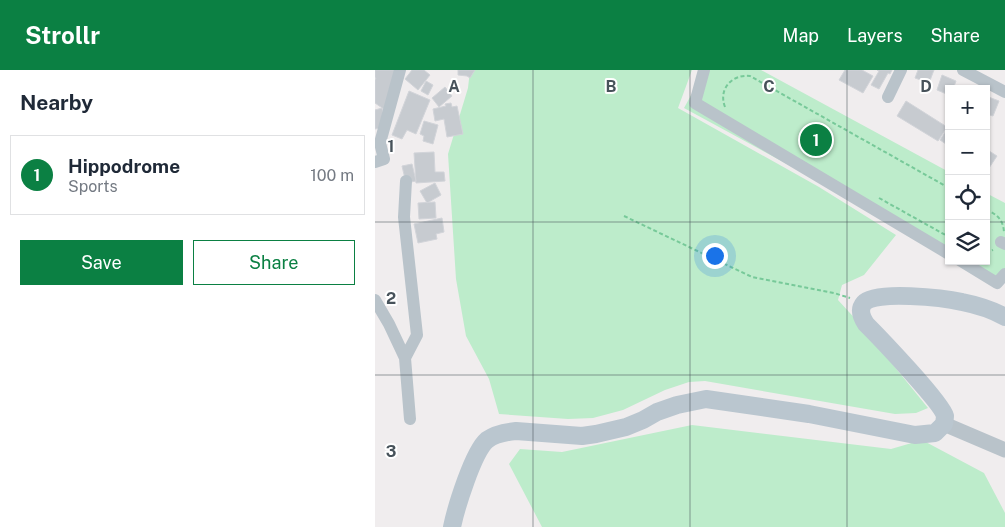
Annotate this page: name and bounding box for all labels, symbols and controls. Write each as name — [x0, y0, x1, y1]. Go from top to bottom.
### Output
text: Strollr — [25, 21, 100, 49]
text: Map — [783, 25, 819, 46]
text: Layers — [847, 25, 903, 46]
text: Share — [931, 25, 980, 46]
text: A — [448, 77, 460, 96]
text: B — [606, 77, 617, 96]
text: C — [763, 77, 775, 96]
text: D — [920, 77, 932, 96]
map controls — [945, 85, 990, 265]
button: + — [945, 85, 990, 130]
text: Nearby — [20, 90, 93, 115]
pin: 1 — [800, 121, 832, 159]
button: − — [945, 130, 990, 175]
text: 1 — [388, 137, 394, 156]
text: Hippodrome — [68, 155, 180, 177]
text: 1 — [34, 166, 40, 185]
text: 100 m — [310, 166, 354, 185]
button: locate — [945, 175, 990, 220]
text: Sports — [68, 177, 118, 196]
button: layers — [945, 220, 990, 265]
button: Save — [20, 240, 183, 285]
button: Share — [193, 240, 355, 285]
your location — [702, 243, 728, 269]
text: 2 — [386, 289, 396, 308]
text: 3 — [386, 442, 396, 461]

